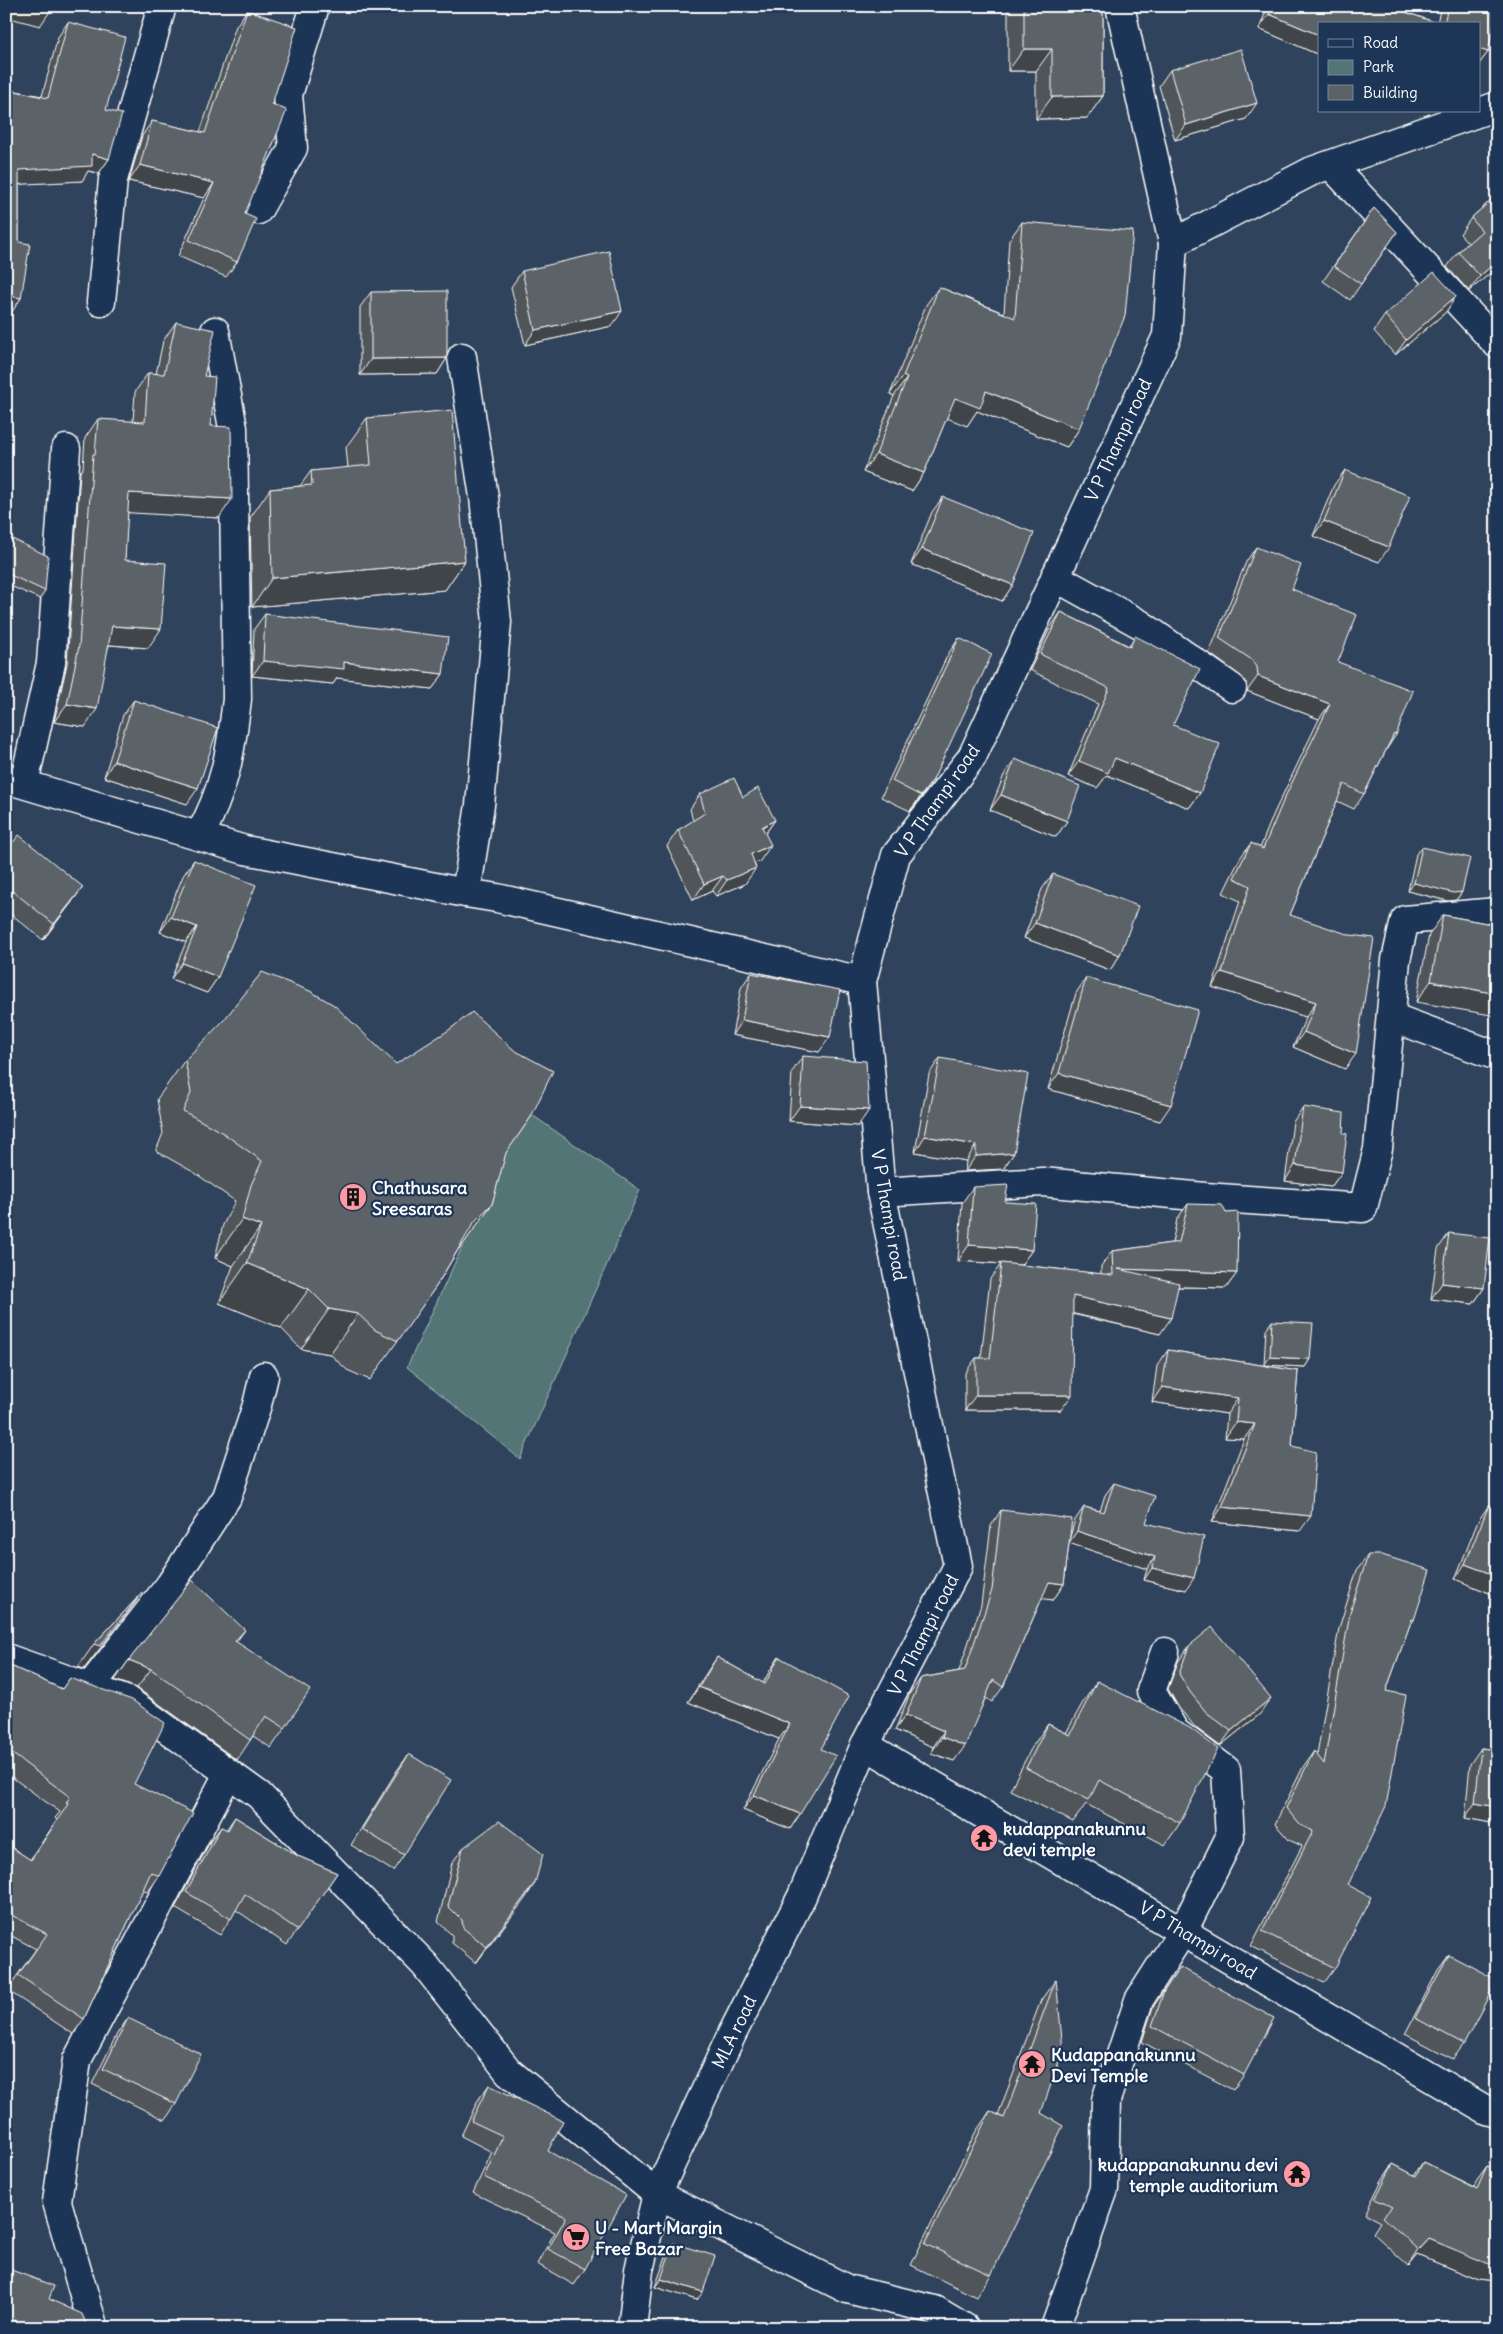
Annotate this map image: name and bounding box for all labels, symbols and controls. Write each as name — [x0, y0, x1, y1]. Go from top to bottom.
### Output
legend — [1318, 22, 1480, 112]
text: Road — [1363, 33, 1398, 52]
text: Park — [1363, 57, 1394, 76]
text: Building — [1363, 83, 1418, 102]
street label: V P Thampi road — [1079, 374, 1157, 505]
street label: V P Thampi road — [889, 740, 985, 862]
street label: V P Thampi road — [866, 1147, 912, 1283]
place label: Chathusara Sreesaras — [372, 1176, 467, 1220]
building icon: Chathusara Sreesaras — [338, 1182, 368, 1212]
street label: V P Thampi road — [883, 1570, 964, 1700]
place label: kudappanakunnu devi temple — [1003, 1817, 1146, 1861]
temple icon: kudappanakunnu devi temple — [969, 1823, 999, 1853]
street label: V P Thampi road — [1135, 1896, 1261, 1984]
street label: MLA road — [706, 1991, 762, 2072]
place label: Kudappanakunnu Devi Temple — [1051, 2043, 1196, 2087]
temple icon: Kudappanakunnu Devi Temple — [1017, 2049, 1047, 2079]
place label: kudappanakunnu devi temple auditorium — [1098, 2153, 1278, 2197]
temple icon: kudappanakunnu devi temple auditorium — [1282, 2159, 1312, 2189]
place label: U - Mart Margin Free Bazar — [595, 2216, 723, 2260]
supermarket icon: U - Mart Margin Free Bazar — [561, 2222, 591, 2252]

